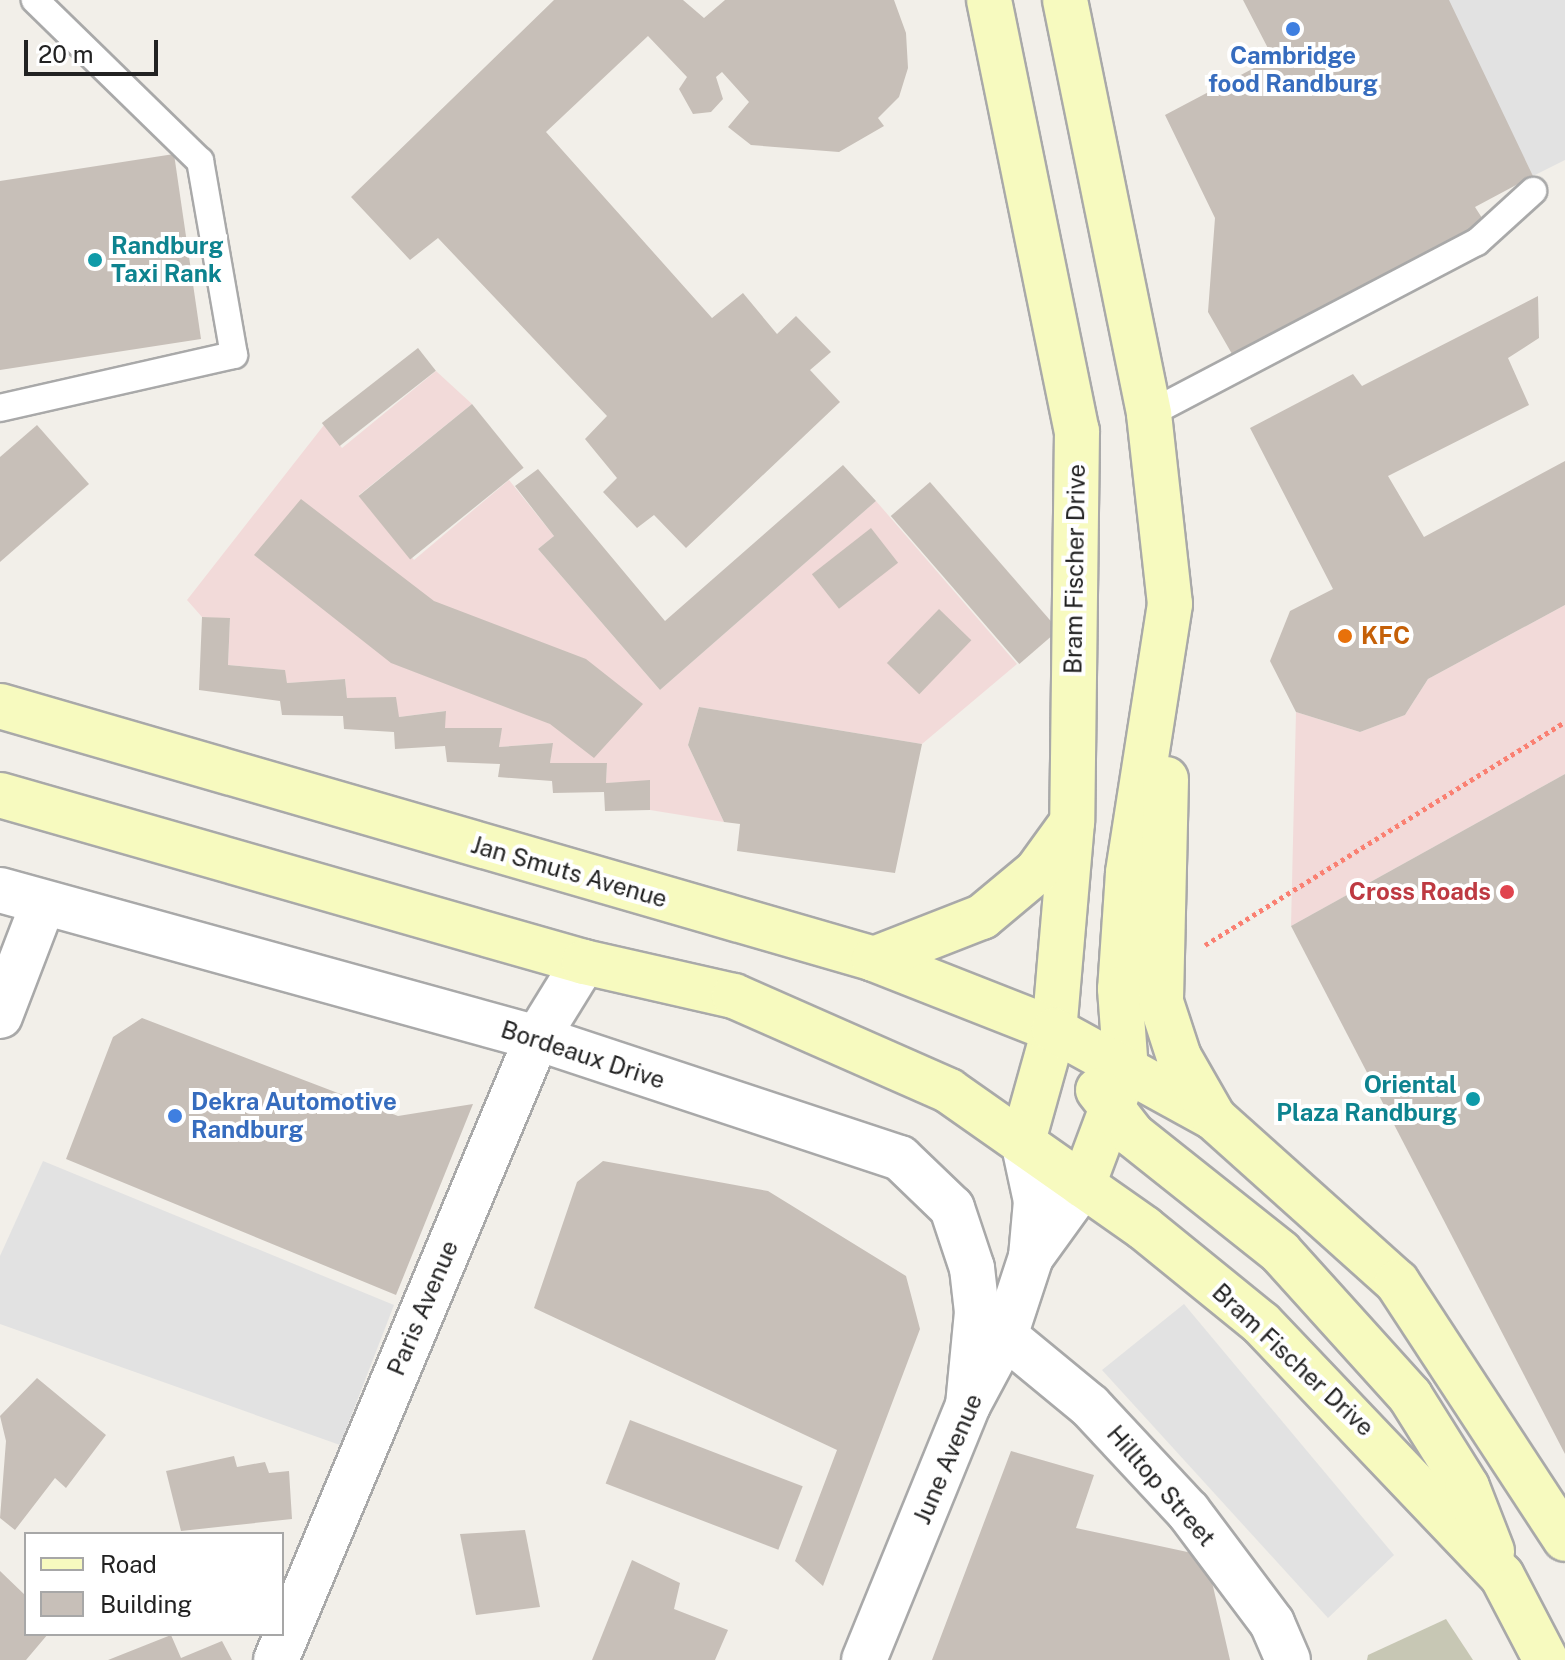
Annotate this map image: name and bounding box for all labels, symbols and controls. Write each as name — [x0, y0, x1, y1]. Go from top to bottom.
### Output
marker: Cambridge food Randburg — [1284, 20, 1302, 38]
scale bar — [28, 24, 162, 74]
text: 20 m — [38, 40, 94, 68]
place label: Cambridge food Randburg — [1208, 42, 1378, 98]
place label: Randburg Taxi Rank — [111, 232, 224, 288]
marker: Randburg Taxi Rank — [86, 251, 104, 269]
street label: Bram Fischer Drive — [1059, 464, 1091, 674]
place label: KFC — [1361, 622, 1410, 650]
marker: KFC — [1336, 627, 1354, 645]
street label: Jan Smuts Avenue — [468, 830, 670, 914]
place label: Cross Roads — [1349, 878, 1491, 906]
marker: Cross Roads — [1498, 883, 1516, 901]
street label: Bordeaux Drive — [497, 1015, 669, 1095]
place label: Oriental Plaza Randburg — [1276, 1071, 1457, 1127]
place label: Dekra Automotive Randburg — [191, 1088, 397, 1144]
marker: Oriental Plaza Randburg — [1464, 1090, 1482, 1108]
marker: Dekra Automotive Randburg — [166, 1107, 184, 1125]
street label: Paris Avenue — [382, 1236, 464, 1380]
street label: Bram Fischer Drive — [1206, 1278, 1380, 1442]
street label: June Avenue — [908, 1389, 988, 1529]
street label: Hilltop Street — [1101, 1420, 1221, 1552]
legend — [24, 1532, 284, 1636]
text: Road — [100, 1550, 157, 1578]
text: Building — [100, 1590, 192, 1618]

